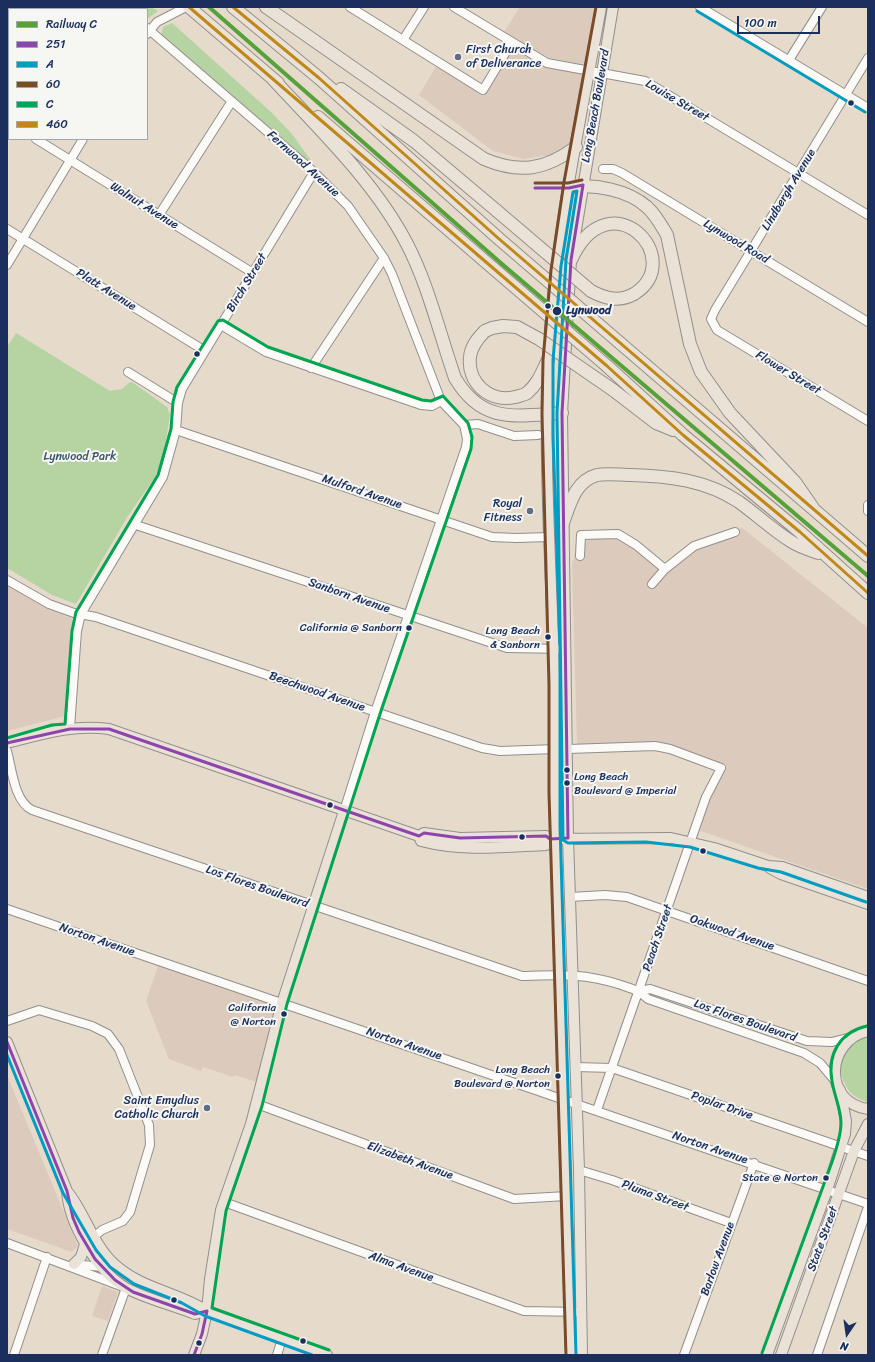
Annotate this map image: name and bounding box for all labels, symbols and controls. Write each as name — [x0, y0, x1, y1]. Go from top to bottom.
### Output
legend — [8, 8, 148, 140]
scale bar — [739, 8, 822, 34]
text: 100 m — [744, 12, 777, 34]
text: Railway C — [46, 13, 97, 35]
text: 251 — [46, 33, 65, 55]
place label: First Church of Deliverance — [466, 43, 542, 71]
street label: Long Beach Boulevard — [579, 48, 613, 164]
marker: First Church of Deliverance — [453, 52, 463, 62]
text: A — [46, 53, 54, 75]
text: 60 — [46, 73, 60, 95]
street label: Louise Street — [643, 77, 711, 125]
text: C — [46, 93, 54, 115]
unlabelled marker — [846, 98, 856, 108]
text: 460 — [46, 113, 68, 135]
street label: Fernwood Avenue — [264, 128, 342, 200]
street label: Lindbergh Avenue — [759, 146, 819, 234]
street label: Walnut Avenue — [107, 179, 181, 233]
street label: Lynwood Road — [701, 217, 771, 267]
street label: Birch Street — [224, 251, 270, 315]
street label: Platt Avenue — [73, 266, 139, 314]
unlabelled marker — [543, 301, 553, 311]
place label: Lynwood — [566, 304, 611, 318]
marker: Lynwood — [551, 305, 563, 317]
street label: Flower Street — [753, 348, 823, 398]
unlabelled marker — [192, 349, 202, 359]
park label: Lynwood Park — [44, 450, 116, 464]
street label: Mulford Avenue — [320, 472, 404, 512]
place label: Royal Fitness — [484, 497, 522, 525]
marker: Royal Fitness — [525, 506, 535, 516]
street label: Sanborn Avenue — [306, 575, 392, 617]
place label: California @ Sanborn — [300, 621, 402, 635]
marker: California @ Sanborn — [404, 623, 414, 633]
place label: Long Beach & Sanborn — [486, 624, 540, 650]
marker: Long Beach & Sanborn — [543, 632, 553, 642]
street label: Beechwood Avenue — [267, 669, 367, 715]
unlabelled marker — [562, 765, 572, 775]
place label: Long Beach Boulevard @ Imperial — [574, 770, 676, 796]
marker: Long Beach Boulevard @ Imperial — [562, 778, 572, 788]
unlabelled marker — [325, 800, 335, 810]
unlabelled marker — [517, 832, 527, 842]
unlabelled marker — [698, 846, 708, 856]
street label: Los Flores Boulevard — [204, 863, 310, 911]
street label: Peach Street — [640, 903, 676, 973]
street label: Oakwood Avenue — [688, 912, 776, 954]
street label: Norton Avenue — [57, 920, 137, 960]
street label: Los Flores Boulevard — [692, 997, 798, 1045]
place label: California @ Norton — [228, 1001, 276, 1027]
marker: California @ Norton — [279, 1009, 289, 1019]
street label: Norton Avenue — [364, 1024, 444, 1064]
place label: Long Beach Boulevard @ Norton — [454, 1063, 550, 1089]
marker: Long Beach Boulevard @ Norton — [553, 1071, 563, 1081]
street label: Poplar Drive — [689, 1089, 755, 1123]
place label: Saint Emydius Catholic Church — [115, 1094, 199, 1122]
marker: Saint Emydius Catholic Church — [202, 1103, 212, 1113]
street label: Norton Avenue — [670, 1128, 750, 1168]
street label: Elizabeth Avenue — [365, 1139, 455, 1183]
place label: State @ Norton — [742, 1171, 818, 1185]
marker: State @ Norton — [821, 1173, 831, 1183]
street label: Pluma Street — [619, 1177, 691, 1215]
street label: State Street — [805, 1204, 841, 1274]
street label: Barlow Avenue — [698, 1220, 738, 1298]
street label: Alma Avenue — [367, 1249, 435, 1285]
unlabelled marker — [169, 1295, 179, 1305]
north arrow — [827, 1314, 867, 1354]
unlabelled marker — [298, 1336, 308, 1346]
text: N — [838, 1336, 850, 1356]
unlabelled marker — [194, 1338, 204, 1348]

